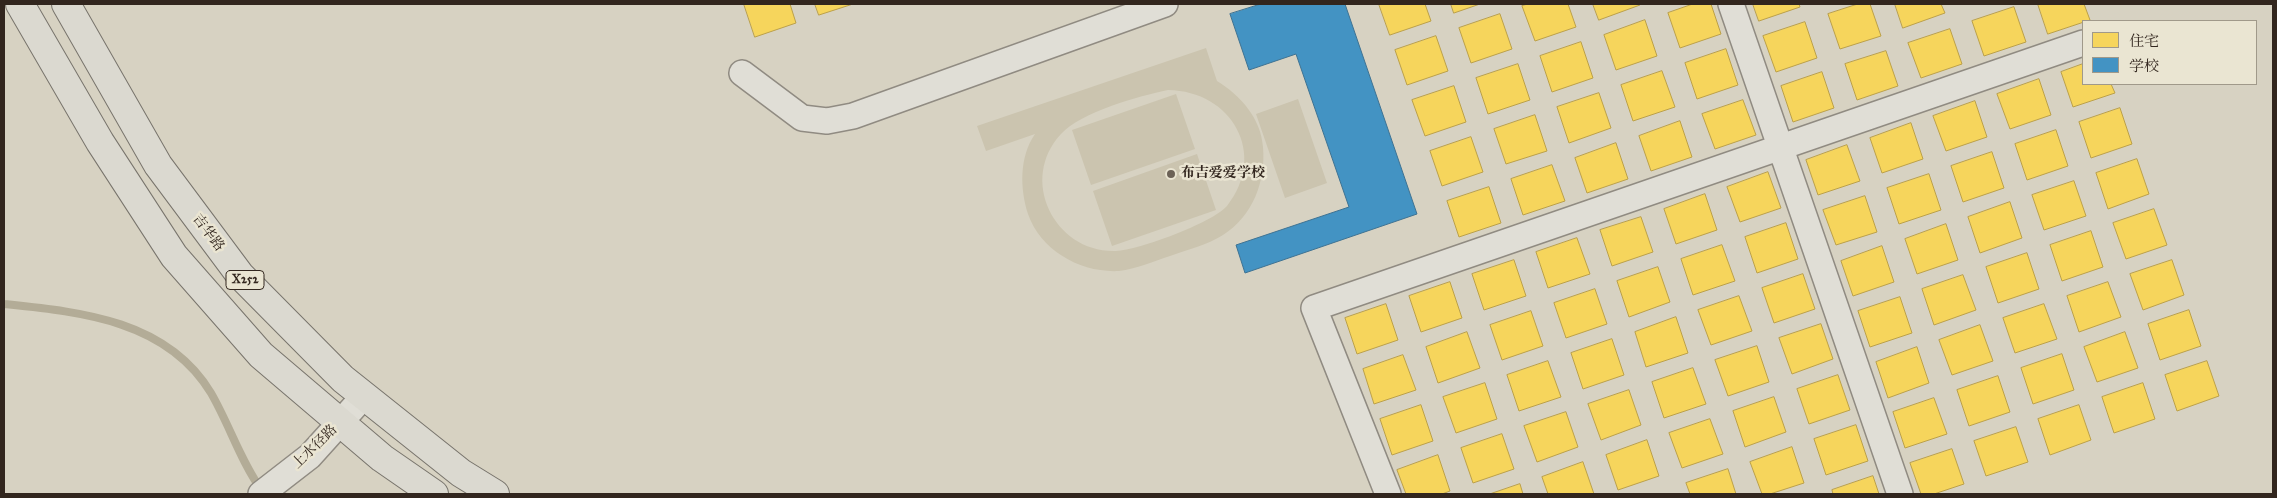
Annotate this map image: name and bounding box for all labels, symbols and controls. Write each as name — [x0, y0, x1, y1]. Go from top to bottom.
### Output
legend — [2082, 20, 2257, 85]
text: 住宅 — [2129, 32, 2159, 50]
text: 学校 — [2129, 57, 2159, 75]
place label: 布吉爱爱学校 — [1181, 166, 1265, 182]
marker: 布吉爱爱学校 — [1165, 168, 1177, 180]
street label: 吉华路 — [189, 211, 227, 255]
road number: X252 — [226, 270, 264, 290]
street label: 上水径路 — [289, 422, 341, 472]

